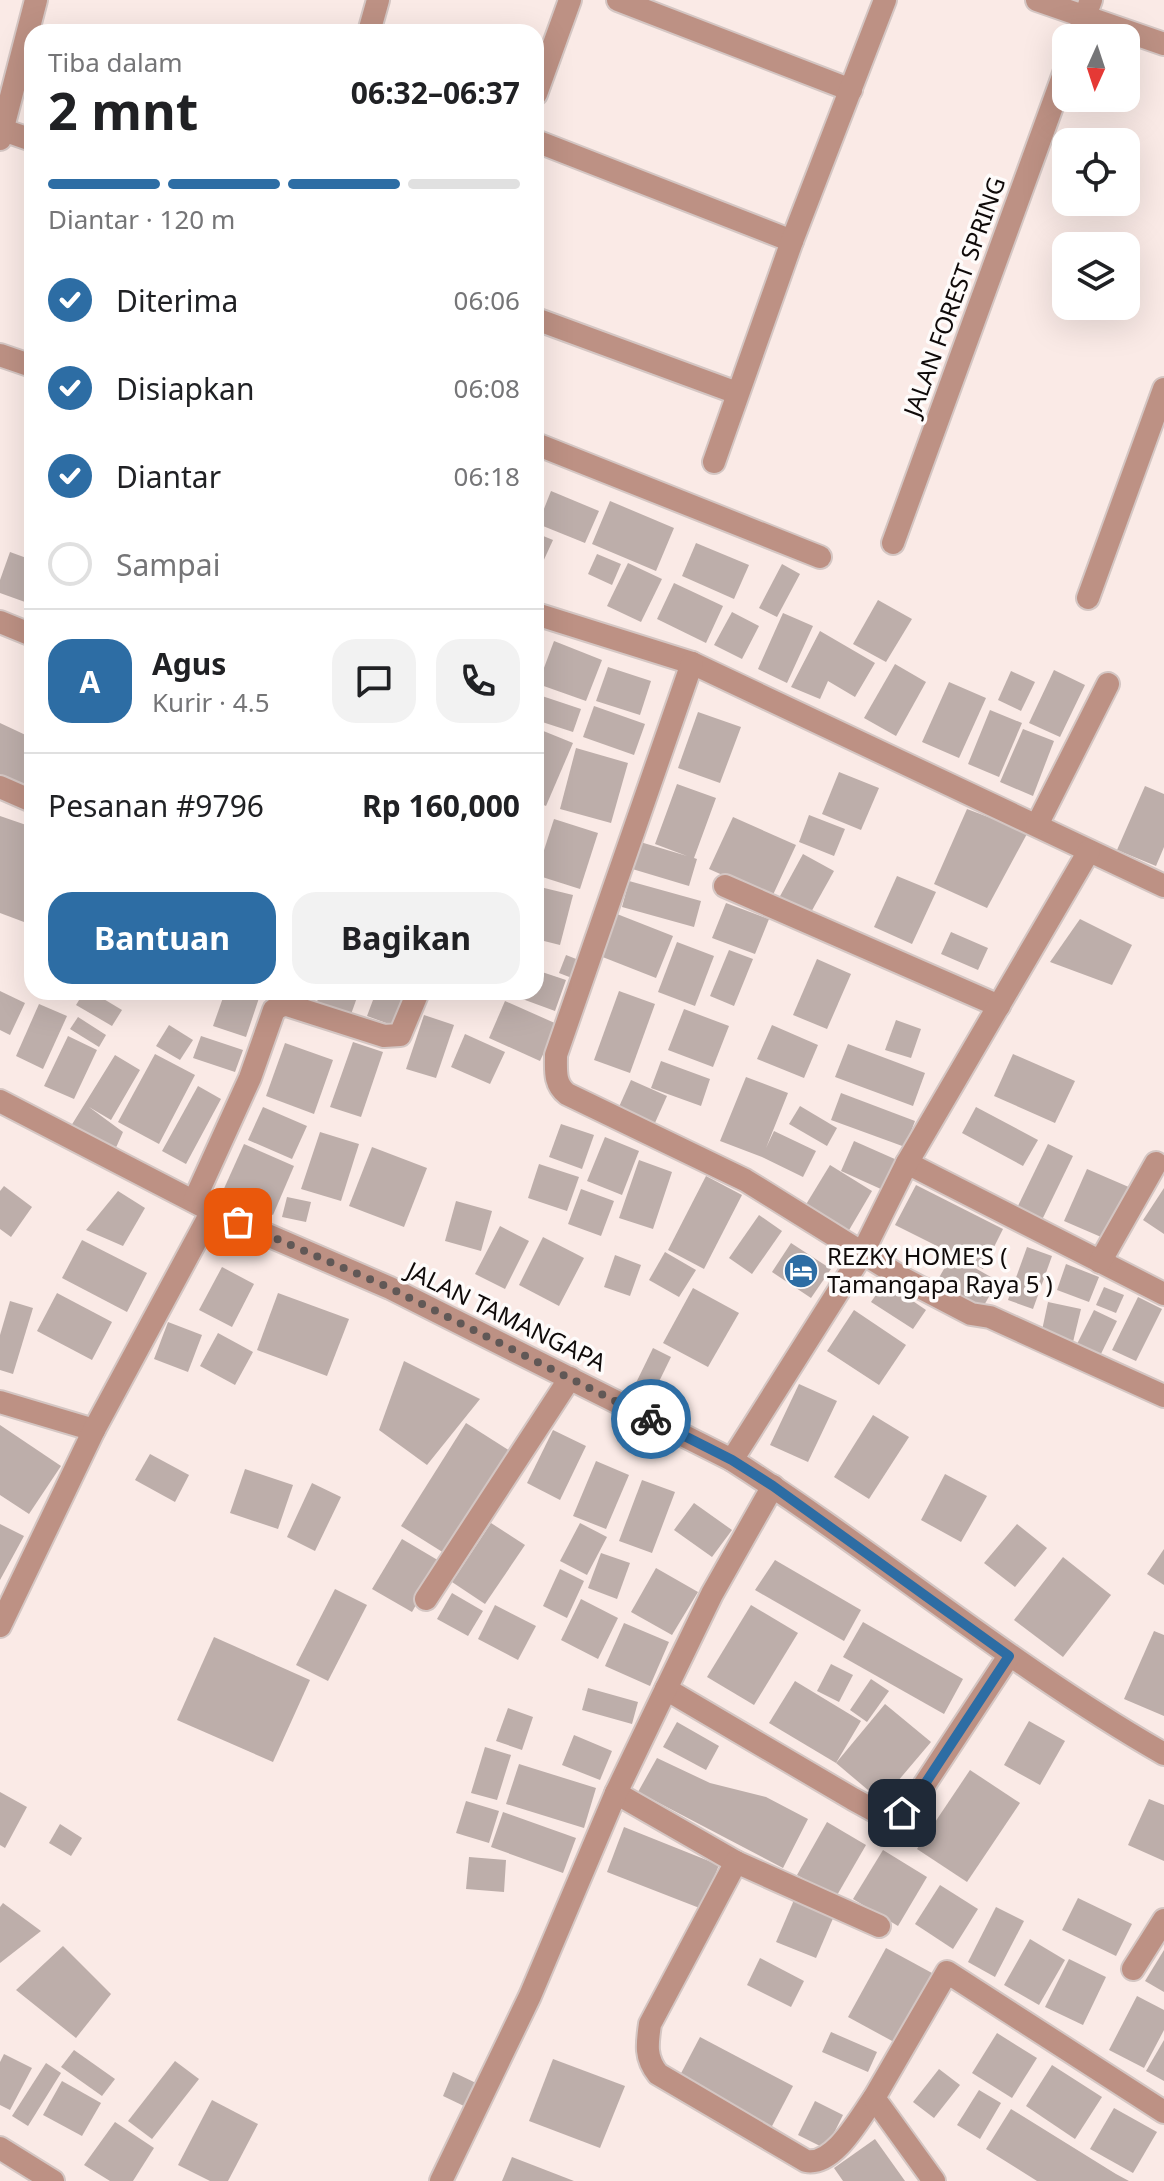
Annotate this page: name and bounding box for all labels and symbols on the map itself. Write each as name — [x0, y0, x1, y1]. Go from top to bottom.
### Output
north arrow — [1052, 24, 1140, 112]
street label: JALAN FOREST SPRING — [894, 172, 1012, 423]
pin — [204, 1188, 272, 1256]
place label: REZKY HOME'S ( Tamangapa Raya 5 ) — [827, 1239, 1053, 1300]
street label: JALAN TAMANGAPA — [400, 1252, 612, 1379]
hotel icon: REZKY HOME'S ( Tamangapa Raya 5 ) — [782, 1252, 820, 1290]
courier — [611, 1379, 691, 1459]
pin — [868, 1779, 936, 1847]

